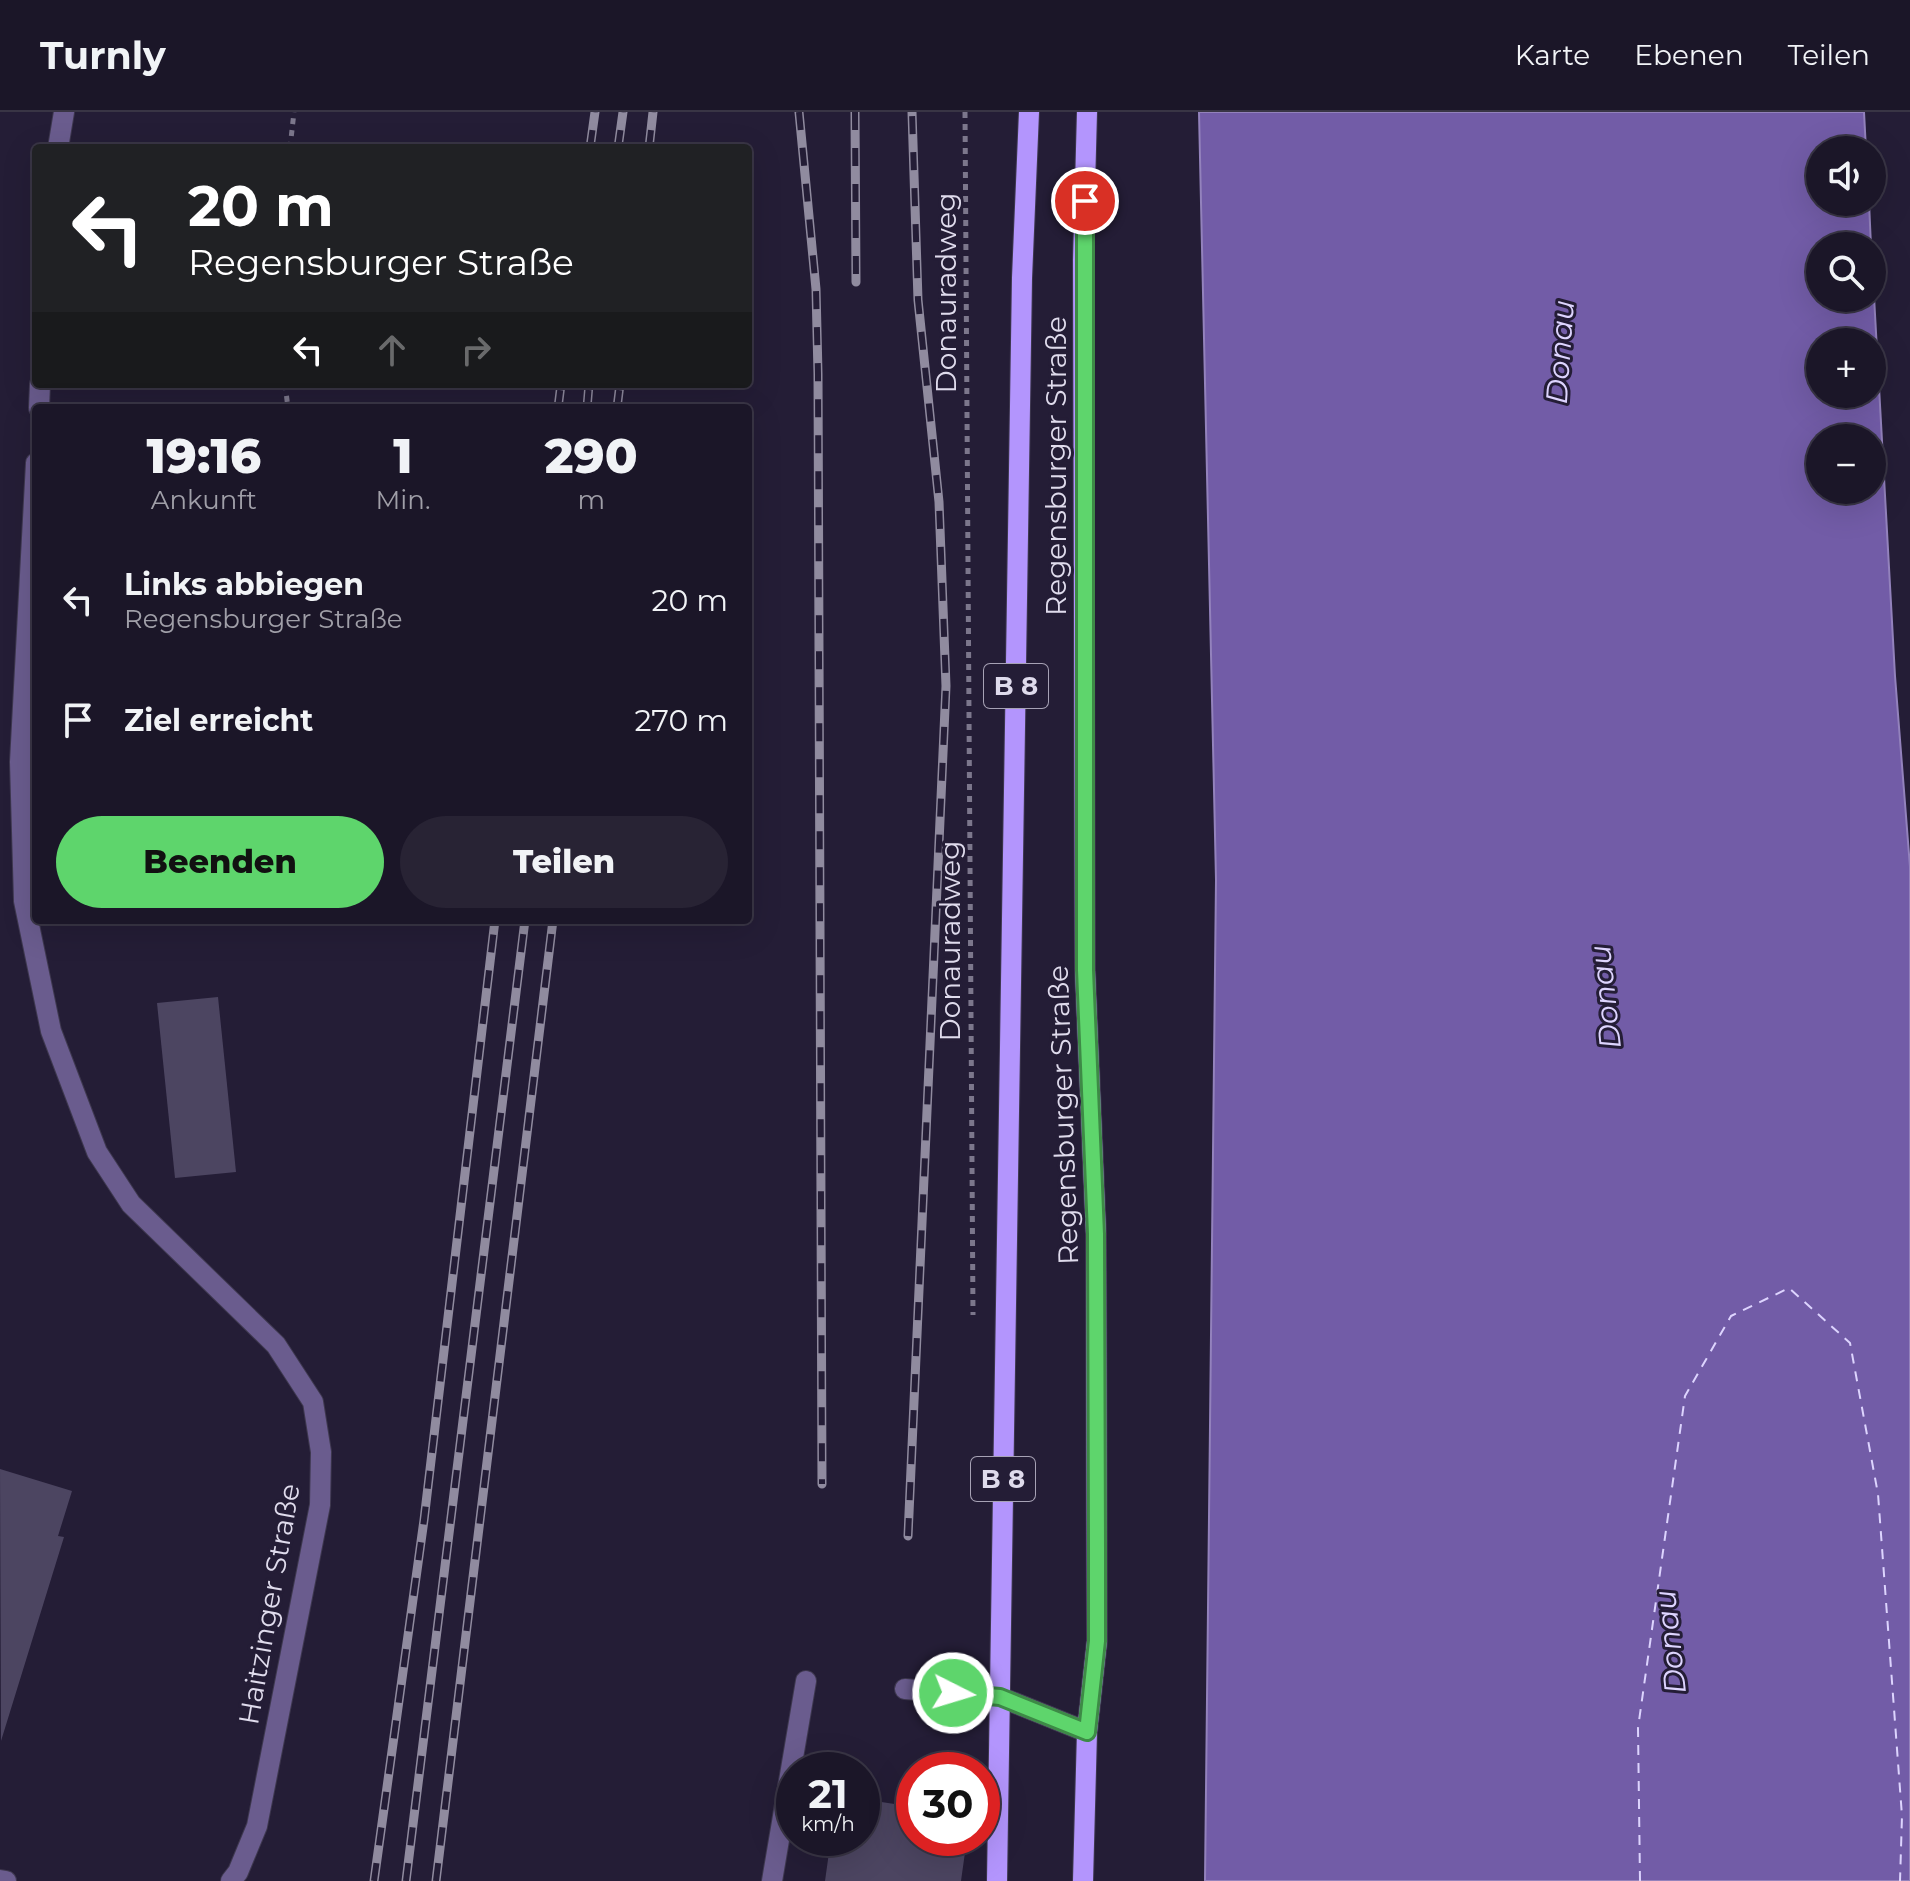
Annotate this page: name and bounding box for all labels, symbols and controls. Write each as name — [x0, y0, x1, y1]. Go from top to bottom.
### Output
text: Turnly — [40, 32, 166, 79]
text: Karte — [1515, 38, 1590, 72]
text: Ebenen — [1634, 38, 1744, 72]
text: Teilen — [1788, 38, 1870, 72]
map controls — [1806, 136, 1886, 504]
button: sound — [1806, 136, 1886, 216]
pin — [1051, 167, 1119, 235]
text: 20 m — [188, 172, 334, 240]
icon: left — [56, 176, 160, 280]
icon: arrive — [1063, 179, 1107, 223]
street label: Donauradweg — [929, 193, 963, 393]
button: search — [1806, 232, 1886, 312]
text: Regensburger Straße — [188, 240, 574, 284]
water label: Donau — [1538, 299, 1582, 405]
street label: Regensburger Straße — [1039, 316, 1073, 616]
icon: left — [286, 328, 330, 372]
icon: ahead — [370, 328, 414, 372]
icon: right — [454, 328, 498, 372]
button: + — [1806, 328, 1886, 408]
button: − — [1806, 424, 1886, 504]
text: 19:16 — [146, 427, 261, 485]
text: 1 — [393, 427, 413, 485]
text: 290 — [545, 427, 638, 485]
text: Ankunft — [151, 484, 257, 516]
text: Min. — [376, 484, 430, 516]
text: m — [577, 484, 605, 516]
text: Links abbiegen — [124, 566, 364, 603]
icon: left — [56, 578, 100, 622]
text: 20 m — [651, 582, 728, 619]
text: Regensburger Straße — [124, 603, 403, 635]
road number: B 8 — [984, 664, 1048, 708]
icon: arrive — [56, 698, 100, 742]
text: Ziel erreicht — [124, 702, 313, 739]
text: 270 m — [634, 702, 728, 739]
button: Beenden — [56, 816, 384, 908]
button: Teilen — [400, 816, 728, 908]
street label: Donauradweg — [933, 841, 967, 1041]
water label: Donau — [1581, 943, 1629, 1051]
street label: Regensburger Straße — [1041, 965, 1085, 1265]
road number: B 8 — [971, 1457, 1035, 1501]
street label: Haitzinger Straße — [231, 1481, 307, 1727]
water label: Donau — [1646, 1588, 1694, 1696]
position arrow — [911, 1651, 995, 1735]
speed limit sign: 30 — [896, 1752, 1000, 1856]
text: 21 — [808, 1769, 848, 1818]
text: km/h — [801, 1812, 855, 1836]

